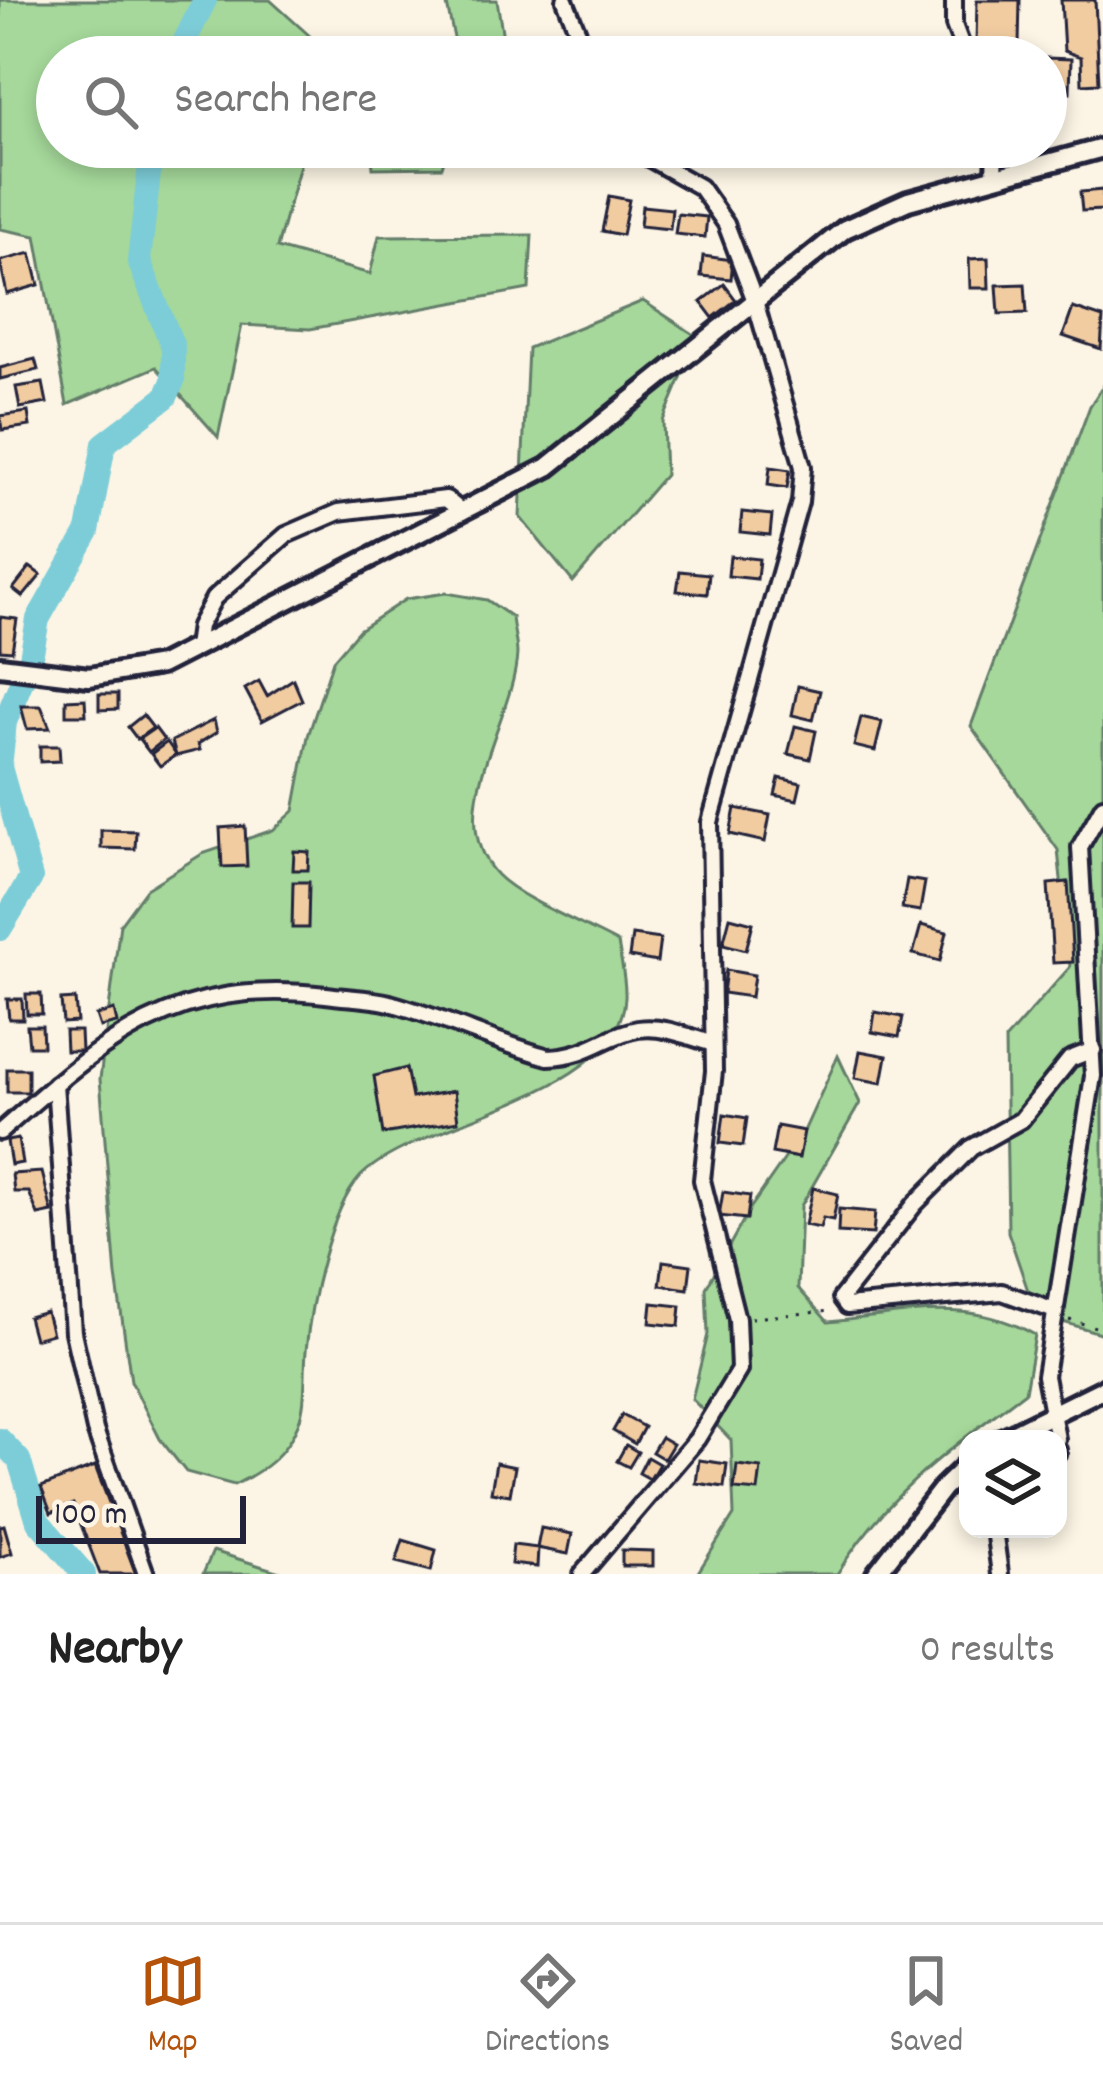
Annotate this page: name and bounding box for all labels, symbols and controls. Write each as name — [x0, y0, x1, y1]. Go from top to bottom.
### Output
search box — [36, 36, 1067, 168]
icon: search — [78, 69, 144, 135]
text: Search here — [174, 70, 377, 134]
map controls — [959, 1430, 1067, 1538]
button: layers — [959, 1430, 1067, 1538]
scale bar — [36, 1490, 246, 1543]
text: 100 m — [54, 1493, 127, 1540]
text: Nearby — [48, 1616, 181, 1688]
text: 0 results — [920, 1625, 1055, 1680]
tab: Map — [140, 1948, 206, 2067]
tab: Directions — [485, 1948, 610, 2067]
tab: Saved — [890, 1948, 963, 2067]

